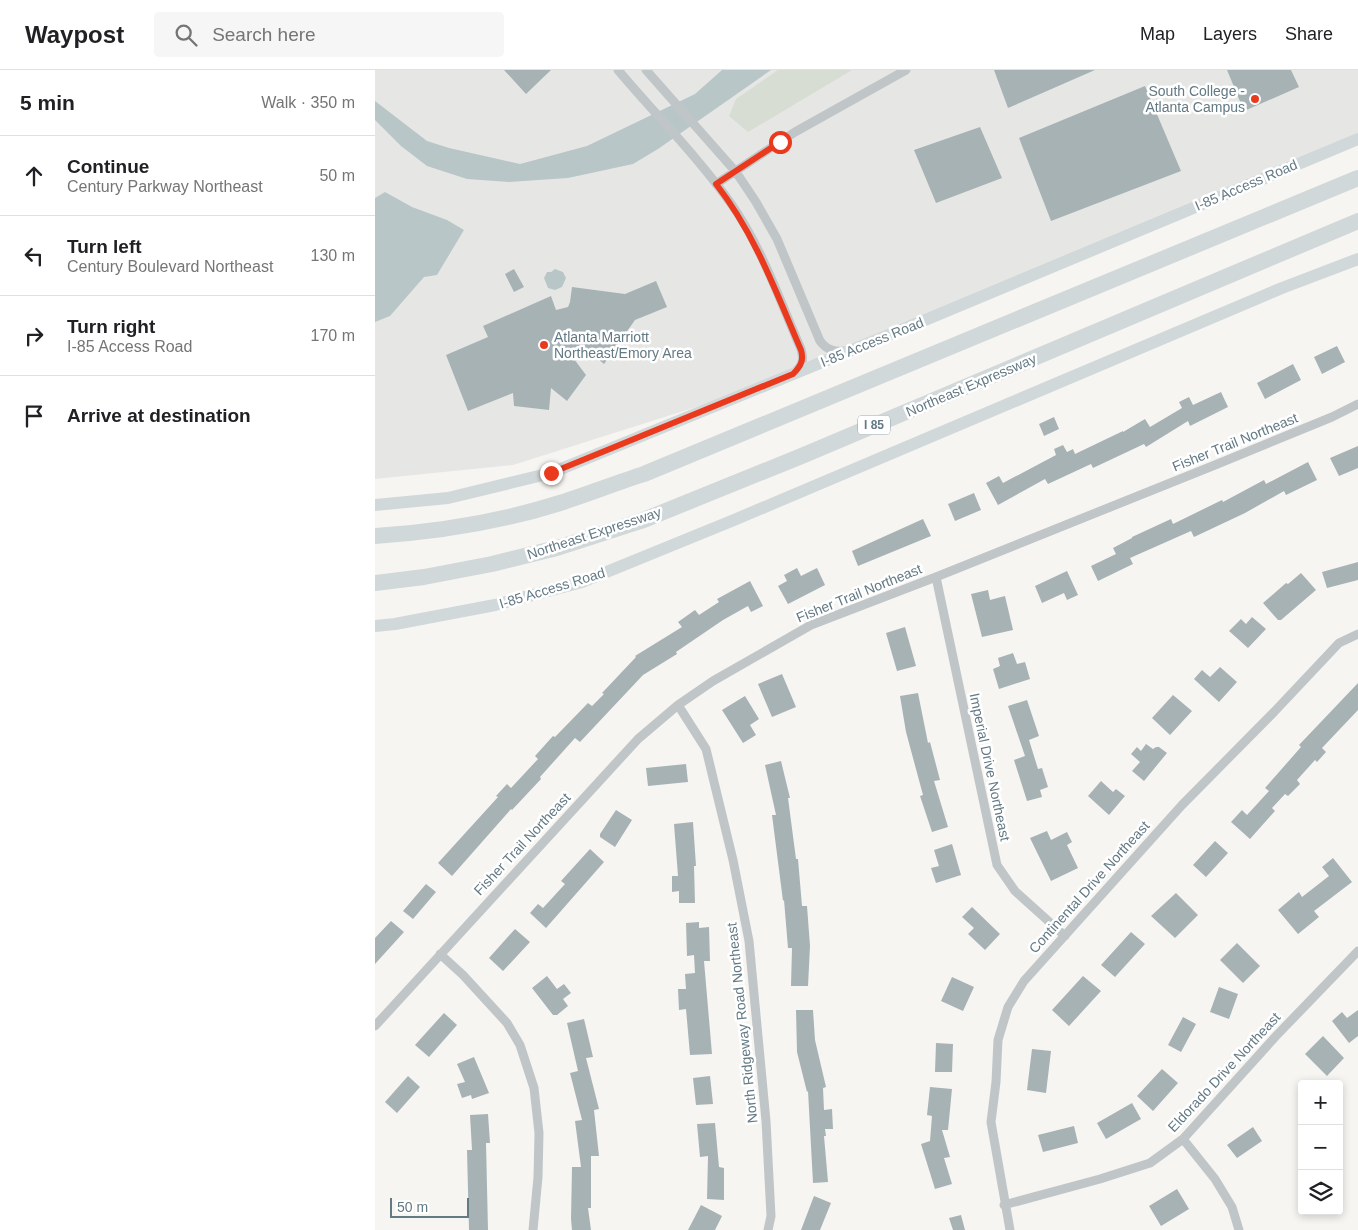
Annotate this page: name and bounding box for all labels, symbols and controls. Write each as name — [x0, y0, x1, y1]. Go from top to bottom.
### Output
search box — [154, 12, 504, 57]
text: Waypost — [25, 21, 124, 48]
icon: search — [172, 21, 200, 49]
text: Search here — [212, 24, 316, 45]
text: Map — [1140, 24, 1175, 44]
text: Layers — [1203, 24, 1257, 44]
text: Share — [1285, 24, 1333, 44]
place label: South College - Atlanta Campus — [1145, 83, 1245, 115]
text: 5 min — [20, 91, 75, 114]
marker: South College - Atlanta Campus — [1249, 93, 1261, 105]
text: Walk · 350 m — [261, 94, 355, 111]
route start — [769, 131, 792, 154]
text: Continue — [67, 156, 149, 177]
street label: I-85 Access Road — [1192, 156, 1300, 214]
icon: ahead — [20, 162, 48, 190]
text: 50 m — [319, 167, 355, 184]
text: Century Parkway Northeast — [67, 178, 263, 195]
text: Turn left — [67, 236, 142, 257]
icon: left — [20, 242, 48, 270]
text: 130 m — [311, 247, 355, 264]
text: Century Boulevard Northeast — [67, 258, 273, 275]
street label: I-85 Access Road — [818, 314, 926, 370]
text: Turn right — [67, 316, 155, 337]
icon: right — [20, 322, 48, 350]
text: 170 m — [311, 327, 355, 344]
place label: Atlanta Marriott Northeast/Emory Area — [554, 329, 692, 361]
text: I-85 Access Road — [67, 338, 192, 355]
marker: Atlanta Marriott Northeast/Emory Area — [538, 339, 550, 351]
street label: Northeast Expressway — [903, 350, 1039, 420]
icon: arrive — [20, 402, 48, 430]
text: Arrive at destination — [67, 405, 251, 426]
street label: Fisher Trail Northeast — [1170, 409, 1300, 474]
road number: I 85 — [858, 416, 890, 434]
route end — [540, 462, 563, 485]
street label: Northeast Expressway — [525, 504, 663, 562]
street label: Fisher Trail Northeast — [794, 560, 924, 625]
street label: I-85 Access Road — [497, 564, 607, 612]
street label: Imperial Drive Northeast — [966, 692, 1014, 843]
street label: Fisher Trail Northeast — [471, 790, 574, 898]
street label: Continental Drive Northeast — [1026, 818, 1153, 956]
street label: North Ridgeway Road Northeast — [723, 922, 760, 1124]
street label: Eldorado Drive Northeast — [1165, 1009, 1284, 1135]
map controls — [1298, 1080, 1343, 1215]
button: + — [1298, 1080, 1343, 1125]
button: − — [1298, 1125, 1343, 1170]
button: layers — [1298, 1170, 1343, 1215]
scale bar — [390, 1195, 469, 1218]
text: 50 m — [397, 1199, 428, 1215]

